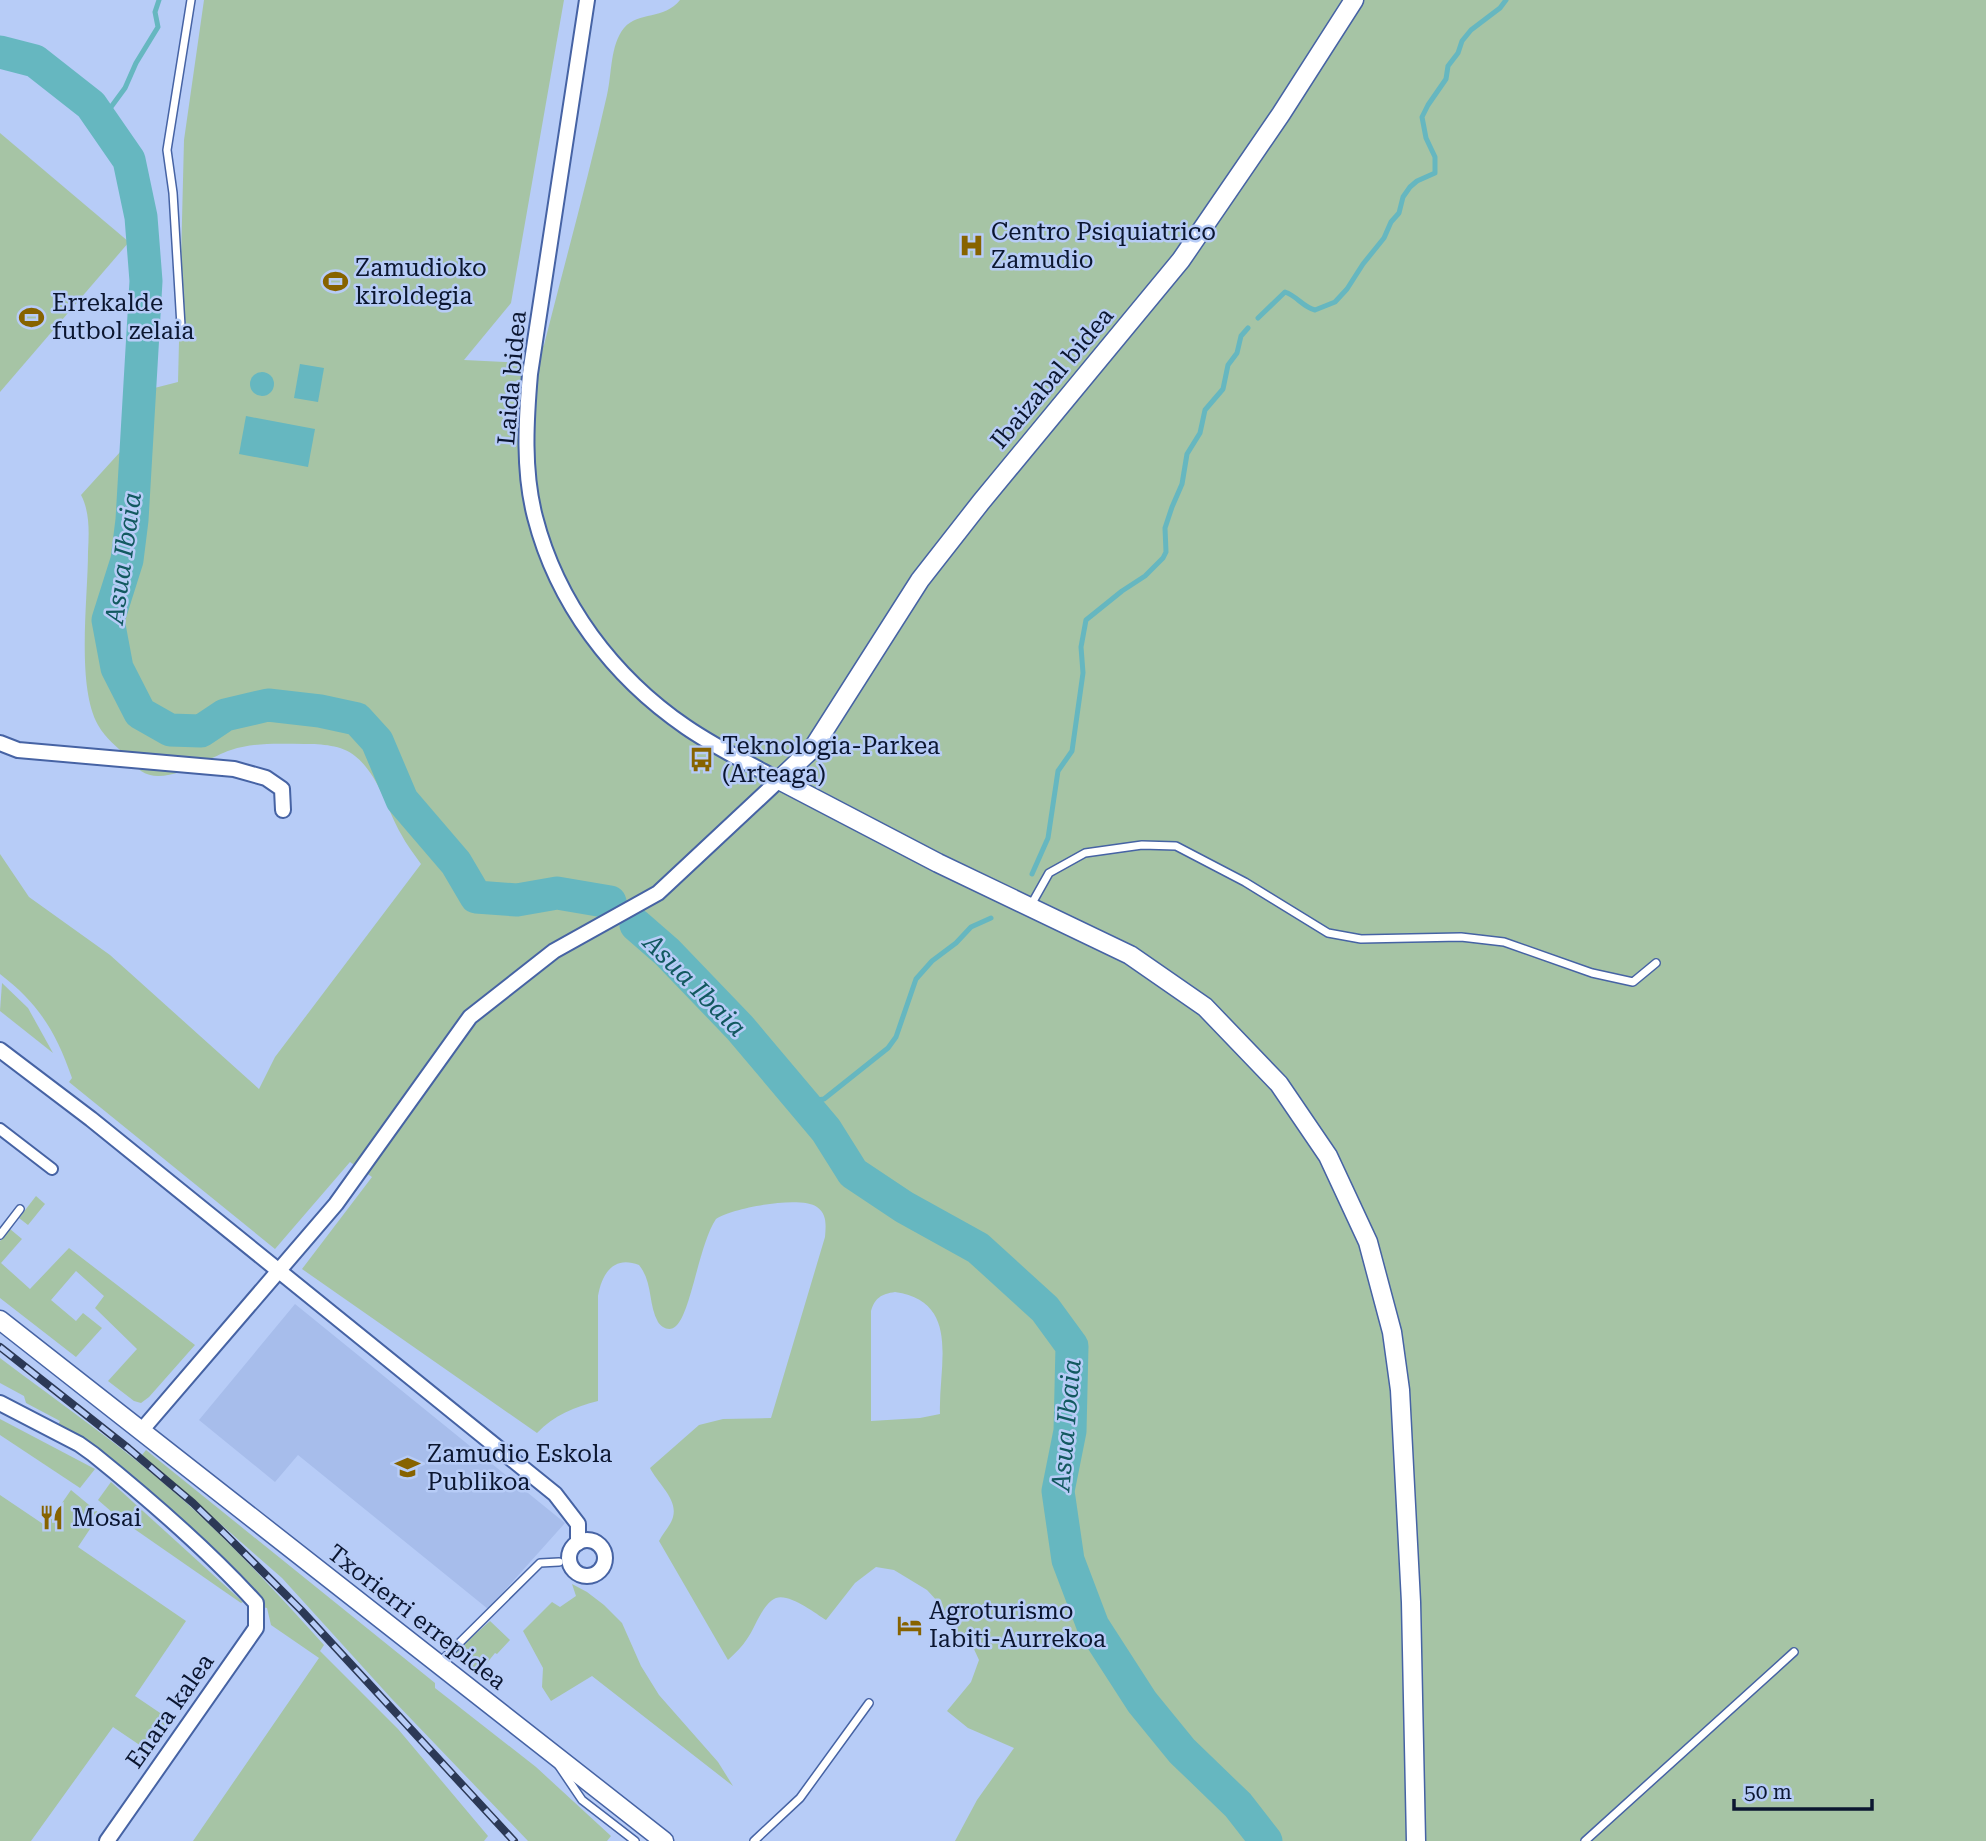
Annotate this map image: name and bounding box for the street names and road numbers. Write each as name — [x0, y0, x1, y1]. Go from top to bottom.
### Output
street label: Ibaizabal bidea — [985, 302, 1119, 454]
street label: Laida bidea — [492, 310, 532, 446]
street label: Txorierri errepidea — [322, 1539, 512, 1695]
street label: Enara kalea — [120, 1648, 220, 1774]

